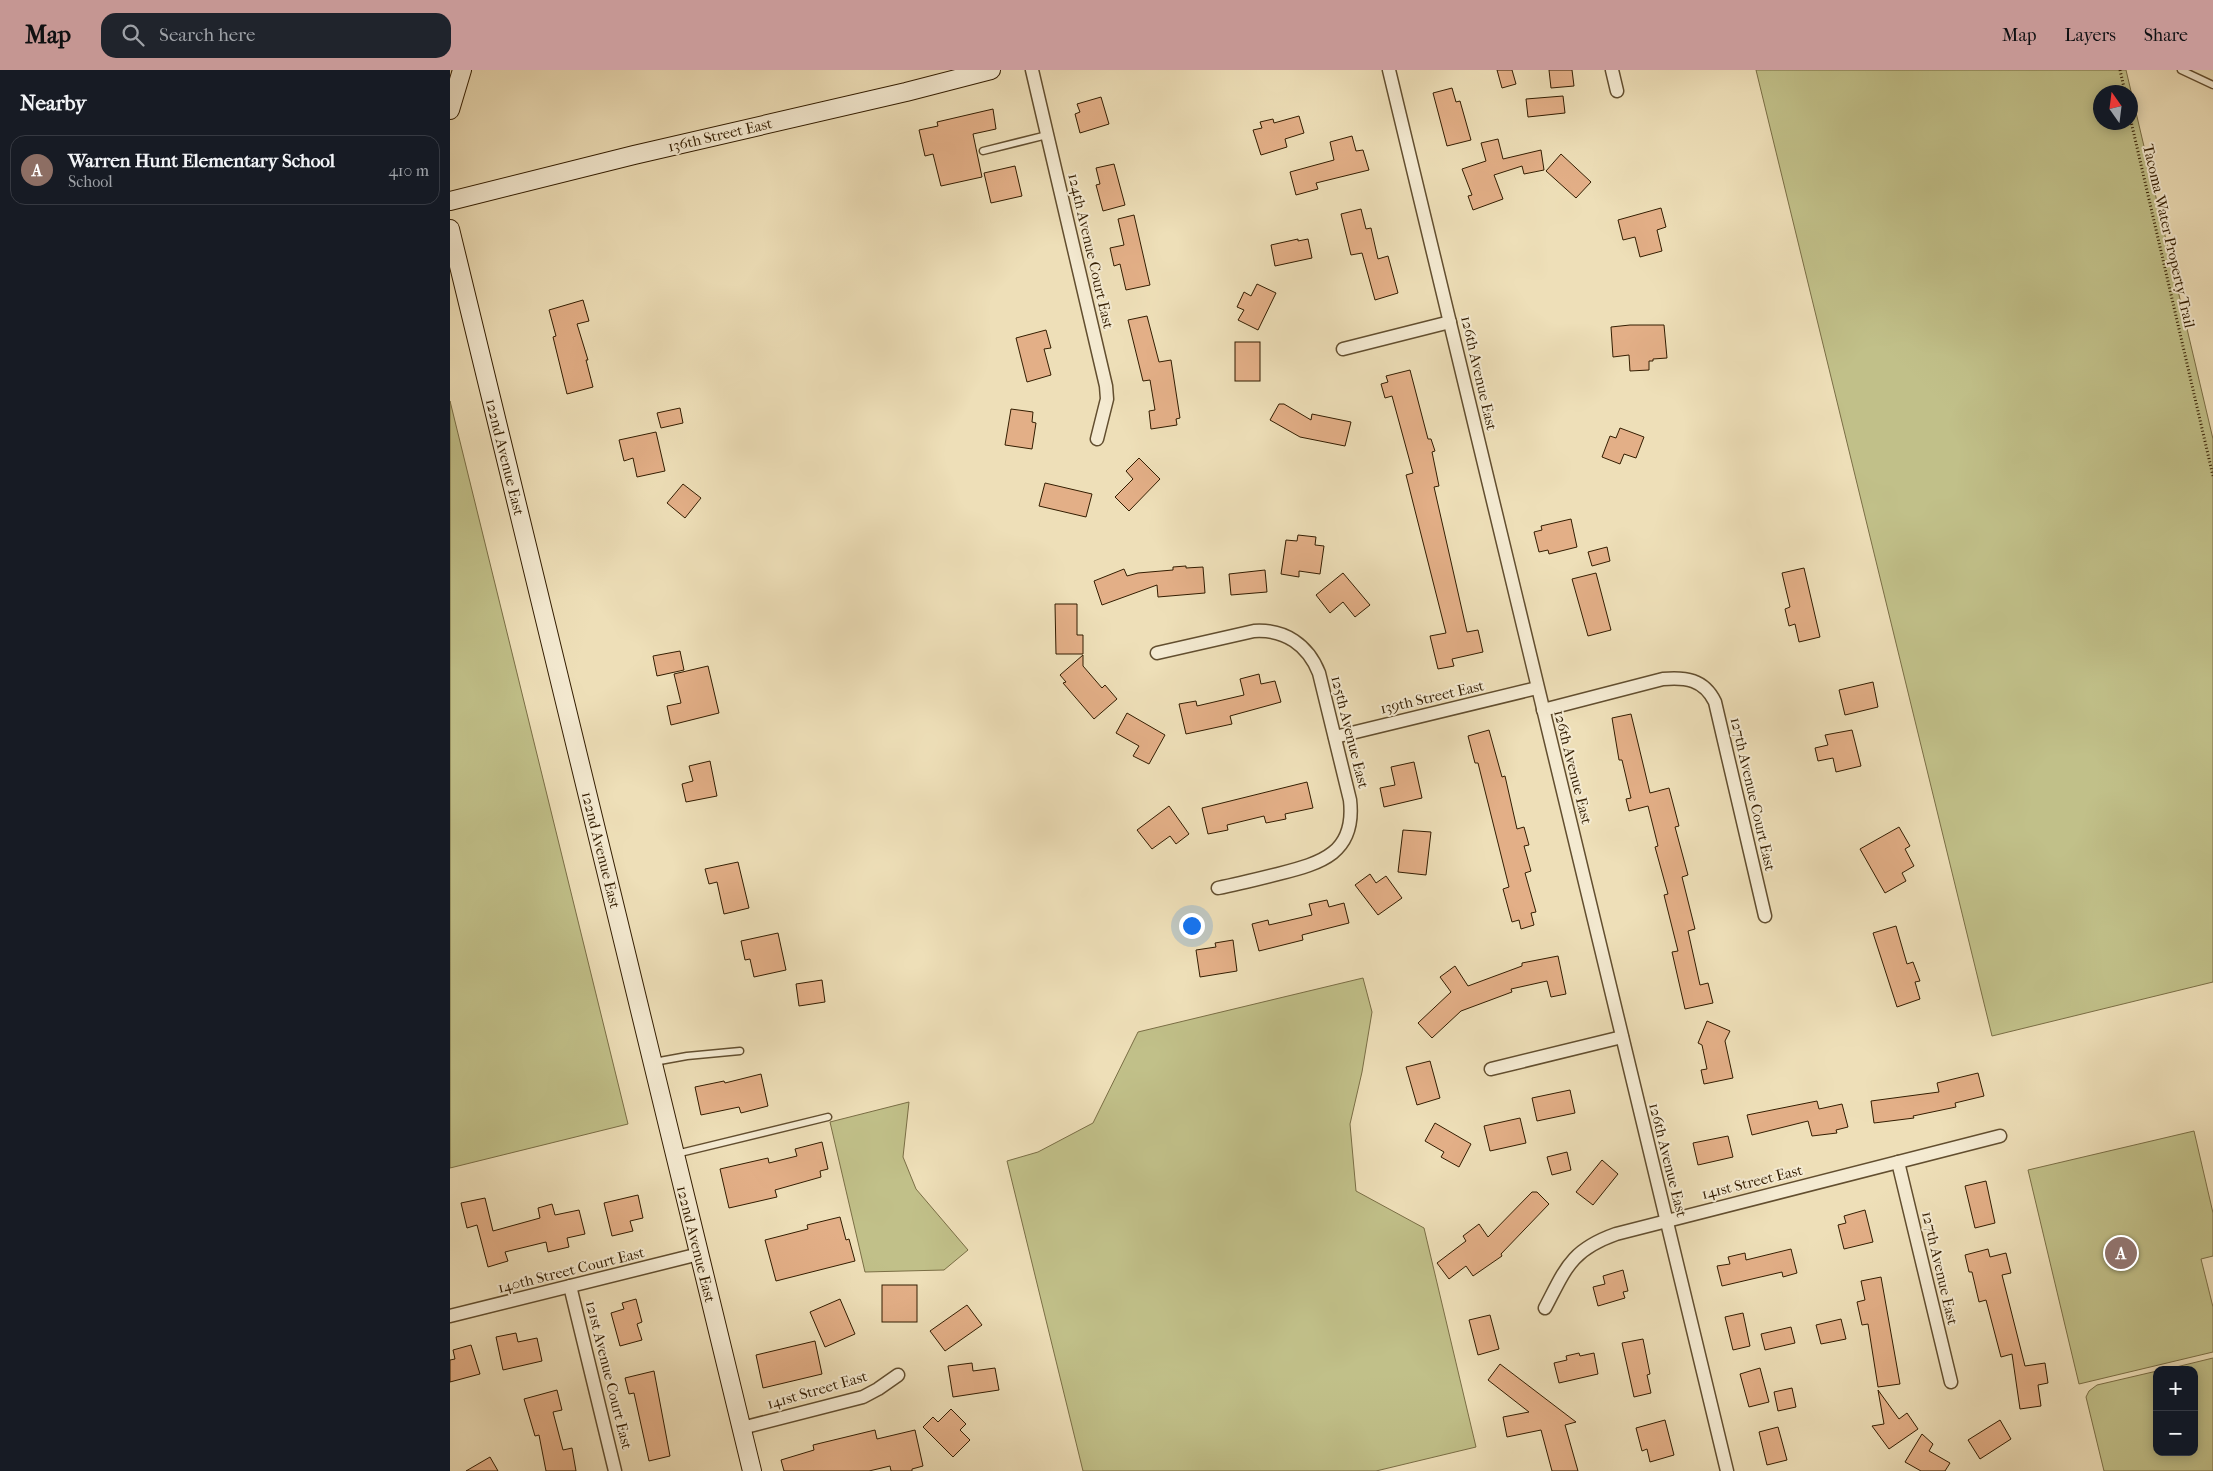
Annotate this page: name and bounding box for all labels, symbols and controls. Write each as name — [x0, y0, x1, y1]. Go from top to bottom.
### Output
search box — [101, 13, 451, 58]
text: Map — [25, 21, 71, 49]
icon: search — [119, 21, 147, 49]
text: Search here — [159, 24, 255, 46]
text: Map — [2002, 25, 2036, 46]
text: Layers — [2064, 25, 2116, 46]
text: Share — [2144, 25, 2188, 46]
north arrow — [2093, 85, 2138, 130]
text: Nearby — [20, 91, 86, 115]
street label: 136th Street East — [666, 114, 774, 156]
street label: Tacoma Water Property Trail — [2139, 142, 2199, 330]
text: Warren Hunt Elementary School — [68, 150, 335, 172]
text: A — [32, 161, 42, 180]
text: 410 m — [388, 161, 429, 180]
text: School — [68, 172, 113, 191]
street label: 124th Avenue Court East — [1064, 172, 1118, 331]
street label: 126th Avenue East — [1457, 314, 1501, 433]
street label: 122nd Avenue East — [482, 397, 528, 518]
street label: 125th Avenue East — [1327, 674, 1373, 791]
street label: 139th Street East — [1378, 676, 1486, 718]
street label: 126th Avenue East — [1550, 708, 1596, 826]
street label: 127th Avenue Court East — [1727, 715, 1780, 873]
street label: 122nd Avenue East — [578, 790, 624, 911]
your location — [1179, 913, 1205, 939]
street label: 126th Avenue East — [1645, 1101, 1691, 1219]
street label: 141st Street East — [1700, 1161, 1805, 1203]
street label: 122nd Avenue East — [673, 1184, 719, 1305]
street label: 127th Avenue East — [1918, 1210, 1962, 1327]
pin: A — [2105, 1234, 2137, 1272]
street label: 140th Street Court East — [496, 1243, 647, 1297]
street label: 121st Avenue Court East — [582, 1299, 636, 1452]
map controls — [2153, 1366, 2198, 1456]
button: + — [2153, 1366, 2198, 1411]
street label: 141st Street East — [765, 1367, 870, 1413]
button: − — [2153, 1411, 2198, 1456]

